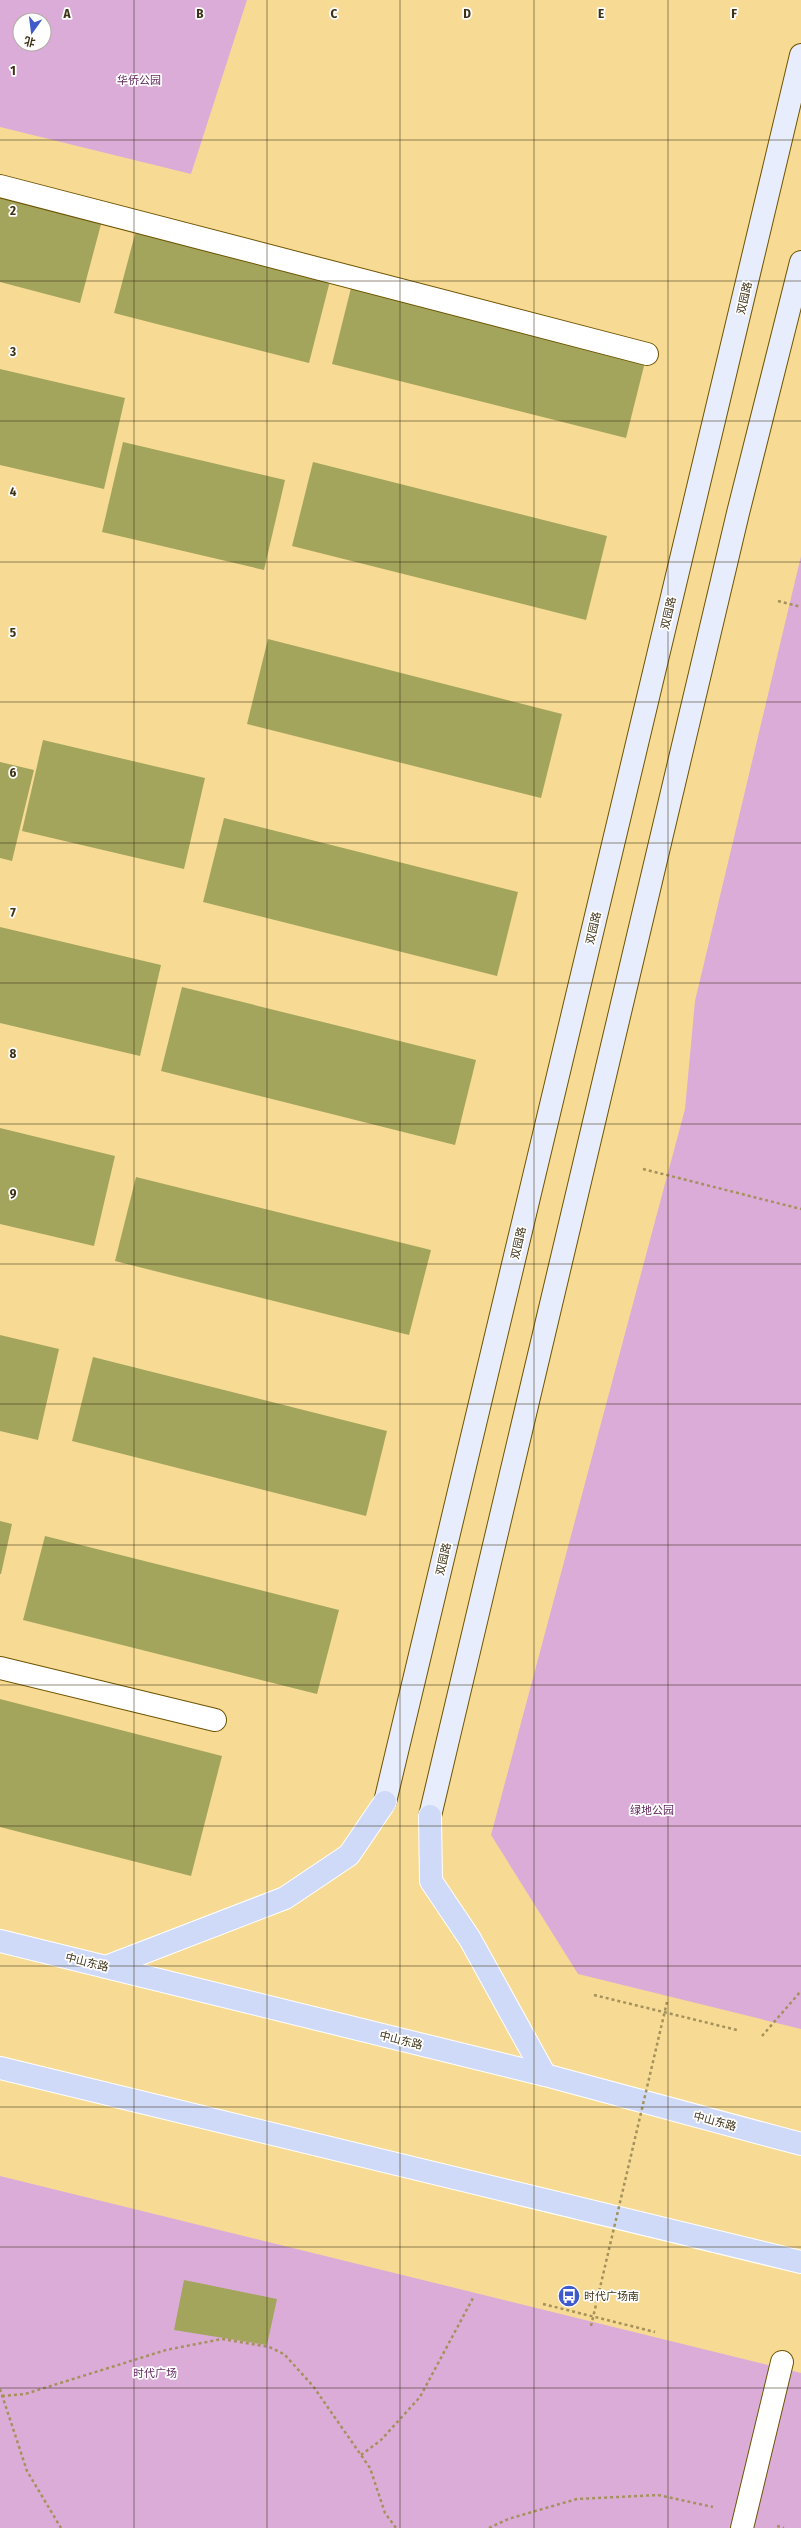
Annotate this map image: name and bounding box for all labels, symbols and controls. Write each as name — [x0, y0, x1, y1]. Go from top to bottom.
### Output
text: A — [62, 6, 71, 21]
text: B — [196, 6, 204, 21]
text: C — [331, 6, 338, 21]
text: D — [463, 6, 471, 21]
text: E — [598, 6, 604, 21]
text: F — [731, 6, 737, 21]
north arrow — [12, 12, 52, 52]
text: 北 — [23, 34, 37, 49]
text: 1 — [10, 63, 16, 78]
park label: 华侨公园 — [117, 74, 161, 87]
text: 2 — [9, 203, 16, 218]
street label: 双园路 — [734, 281, 755, 316]
text: 3 — [9, 344, 16, 359]
text: 4 — [10, 484, 17, 499]
street label: 双园路 — [658, 596, 679, 631]
text: 5 — [10, 625, 16, 640]
text: 6 — [10, 765, 17, 780]
text: 7 — [10, 905, 16, 920]
street label: 双园路 — [583, 911, 604, 946]
text: 8 — [10, 1046, 17, 1061]
text: 9 — [10, 1186, 17, 1201]
street label: 双园路 — [508, 1226, 529, 1261]
street label: 双园路 — [433, 1542, 454, 1577]
park label: 绿地公园 — [630, 1804, 674, 1817]
street label: 中山东路 — [64, 1951, 110, 1974]
street label: 中山东路 — [378, 2029, 424, 2052]
street label: 中山东路 — [692, 2110, 738, 2133]
bus stop icon: 时代广场南 — [556, 2283, 582, 2309]
place label: 时代广场南 — [584, 2290, 639, 2303]
park label: 时代广场 — [133, 2367, 177, 2380]

